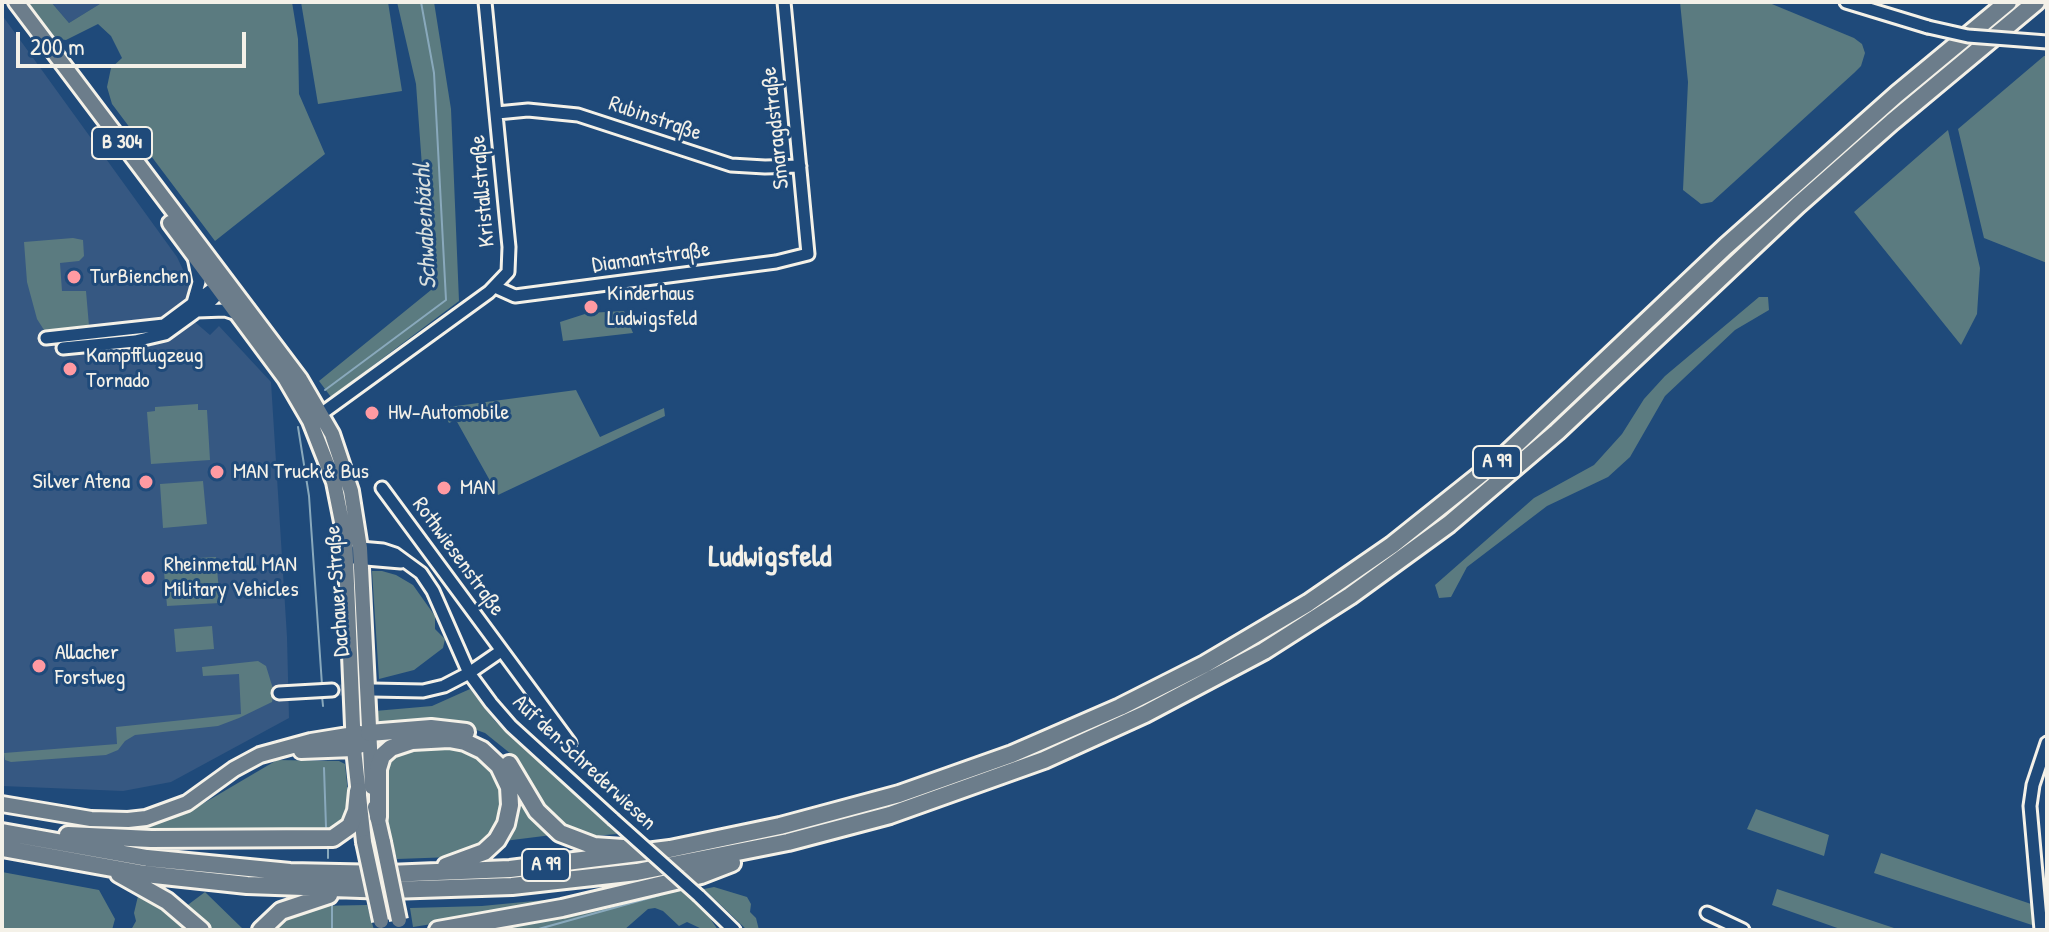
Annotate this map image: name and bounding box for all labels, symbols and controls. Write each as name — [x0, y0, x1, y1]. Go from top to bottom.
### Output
scale bar — [20, 16, 250, 66]
text: 200 m — [30, 30, 85, 62]
street label: Smaragdstraße — [756, 66, 796, 190]
street label: Rubinstraße — [605, 91, 705, 147]
road number: B 304 — [92, 127, 152, 159]
street label: Kristallstraße — [465, 134, 501, 248]
water label: Schwabenbächl — [408, 162, 444, 290]
street label: Diamantstraße — [590, 237, 712, 279]
place label: TurBienchen — [90, 264, 189, 290]
marker: TurBienchen — [65, 268, 83, 286]
place label: Kinderhaus Ludwigsfeld — [607, 281, 697, 332]
marker: Kinderhaus Ludwigsfeld — [582, 298, 600, 316]
place label: Kampfflugzeug Tornado — [86, 343, 203, 394]
marker: Kampfflugzeug Tornado — [61, 360, 79, 378]
place label: HW-Automobile — [388, 400, 509, 426]
marker: HW-Automobile — [363, 404, 381, 422]
road number: A 99 — [1473, 446, 1521, 478]
place label: MAN Truck & Bus — [233, 459, 369, 485]
marker: MAN Truck & Bus — [208, 463, 226, 481]
place label: Silver Atena — [32, 469, 130, 495]
marker: Silver Atena — [137, 473, 155, 491]
place label: MAN — [460, 475, 496, 501]
marker: MAN — [435, 479, 453, 497]
street label: Rothwiesenstraße — [406, 493, 510, 621]
street label: Dachauer Straße — [320, 524, 356, 658]
district label: Ludwigsfeld — [709, 540, 831, 576]
place label: Rheinmetall MAN Military Vehicles — [164, 552, 299, 604]
marker: Rheinmetall MAN Military Vehicles — [139, 569, 157, 587]
place label: Allacher Forstweg — [55, 640, 125, 692]
marker: Allacher Forstweg — [30, 657, 48, 675]
street label: Auf den Schrederwiesen — [507, 690, 661, 836]
road number: A 99 — [522, 849, 570, 881]

